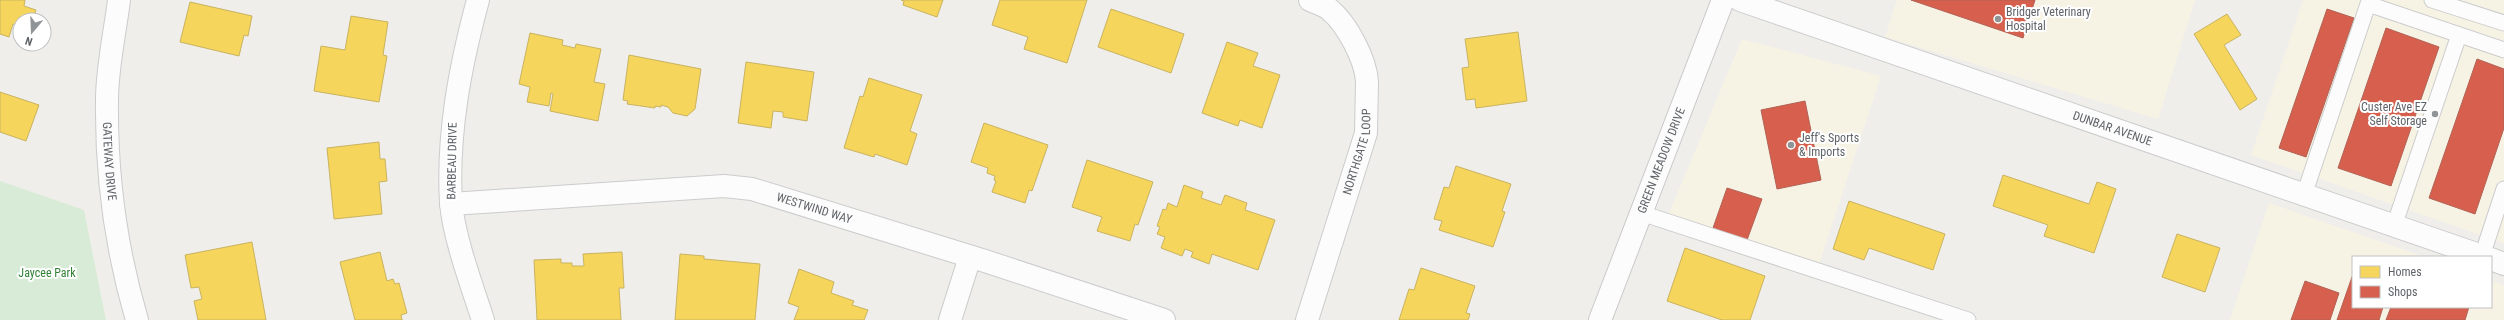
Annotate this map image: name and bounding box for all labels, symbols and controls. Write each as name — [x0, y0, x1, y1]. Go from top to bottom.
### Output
place label: Bridger Veterinary Hospital — [2006, 5, 2091, 33]
north arrow — [12, 12, 52, 52]
marker: Bridger Veterinary Hospital — [1993, 14, 2003, 24]
text: N — [23, 34, 34, 48]
place label: Custer Ave EZ Self Storage — [2361, 100, 2427, 128]
street label: GREEN MEADOW DRIVE — [1635, 105, 1688, 215]
street label: NORTHGATE LOOP — [1340, 108, 1373, 197]
street label: DUNBAR AVENUE — [2071, 108, 2154, 149]
marker: Custer Ave EZ Self Storage — [2430, 109, 2440, 119]
street label: GATEWAY DRIVE — [100, 122, 119, 201]
street label: BARBEAU DRIVE — [444, 122, 460, 200]
place label: Jeff's Sports & Imports — [1799, 131, 1859, 159]
marker: Jeff's Sports & Imports — [1786, 140, 1796, 150]
street label: WESTWIND WAY — [775, 190, 855, 227]
legend — [2352, 256, 2492, 308]
text: Homes — [2388, 265, 2422, 279]
park label: Jaycee Park — [18, 266, 76, 280]
text: Shops — [2388, 285, 2417, 299]

